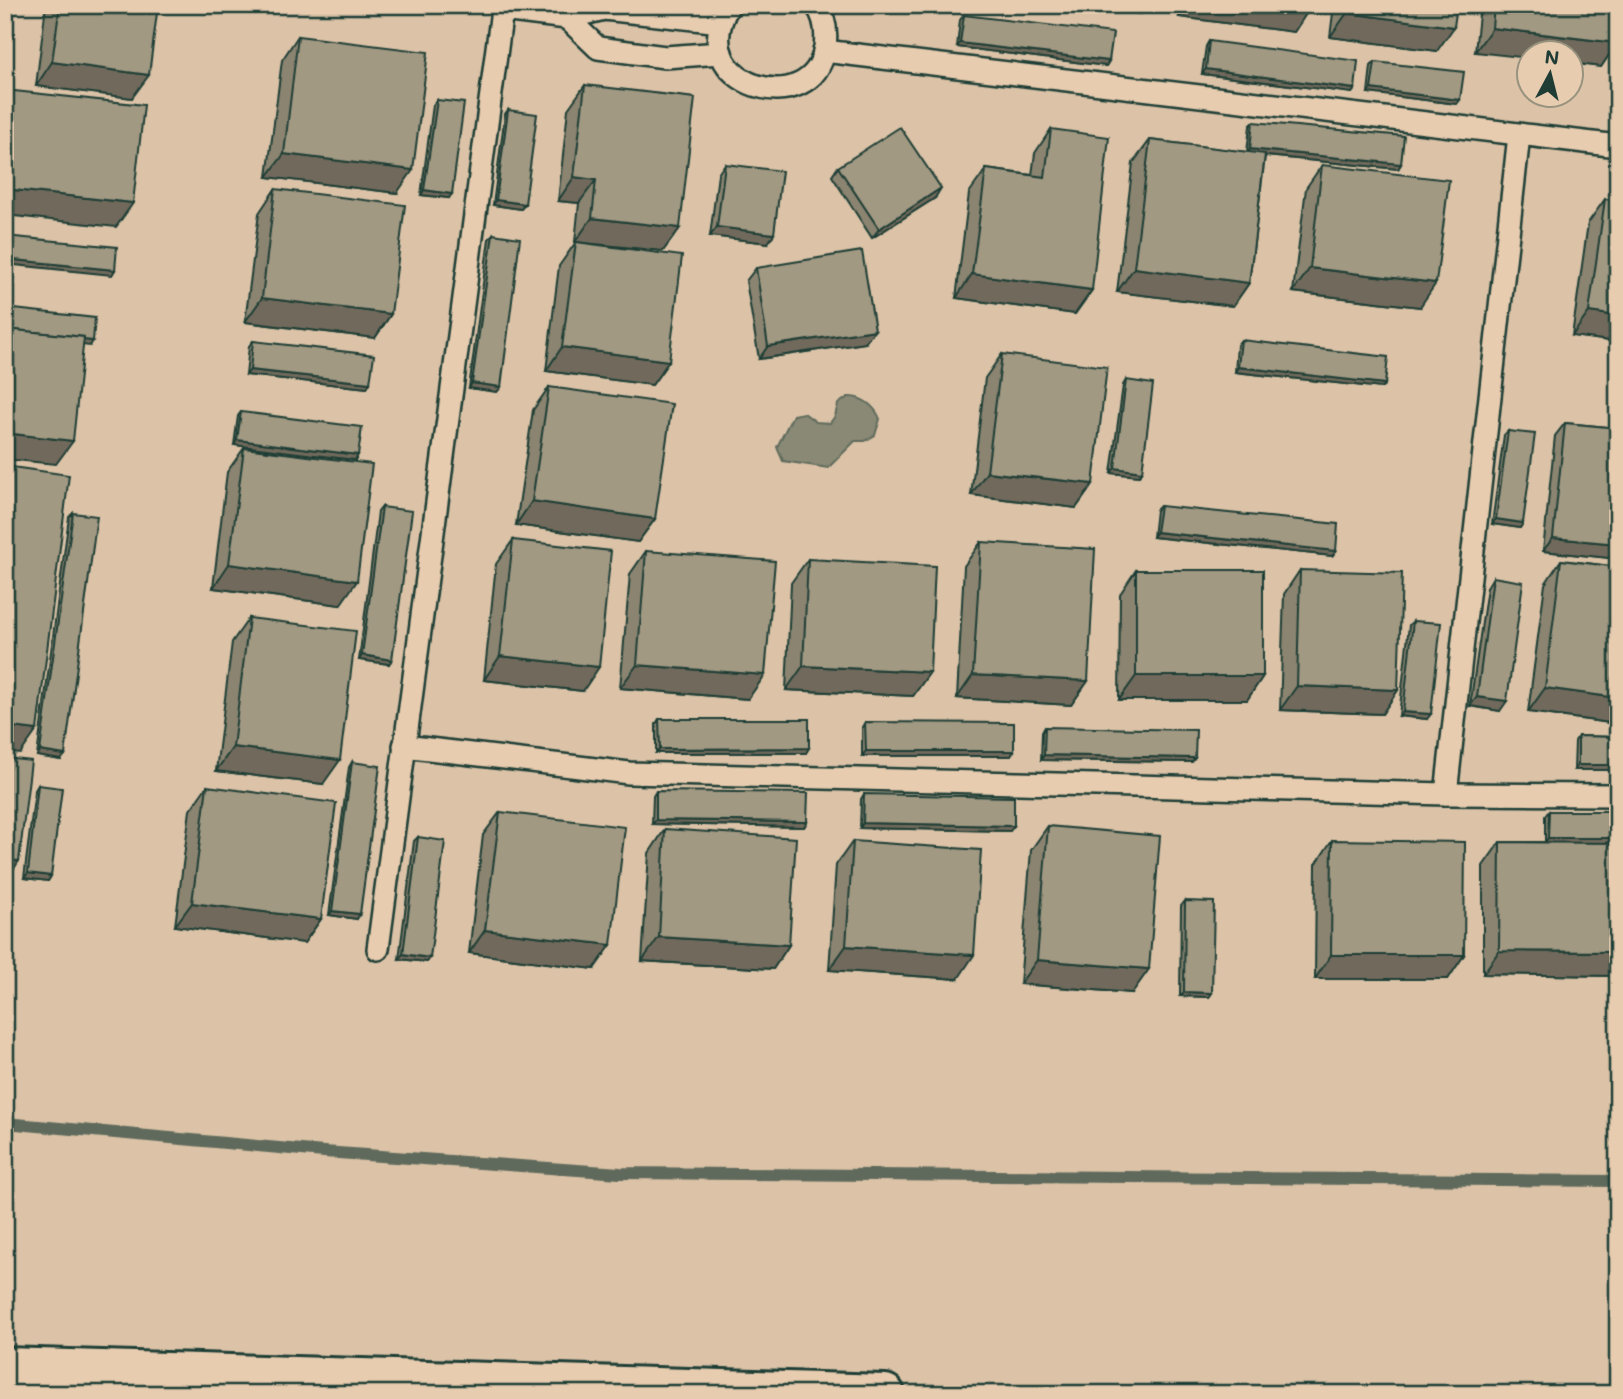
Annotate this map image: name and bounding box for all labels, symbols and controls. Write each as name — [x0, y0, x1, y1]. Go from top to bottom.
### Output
north arrow — [1514, 38, 1584, 108]
text: N — [1543, 43, 1561, 70]

